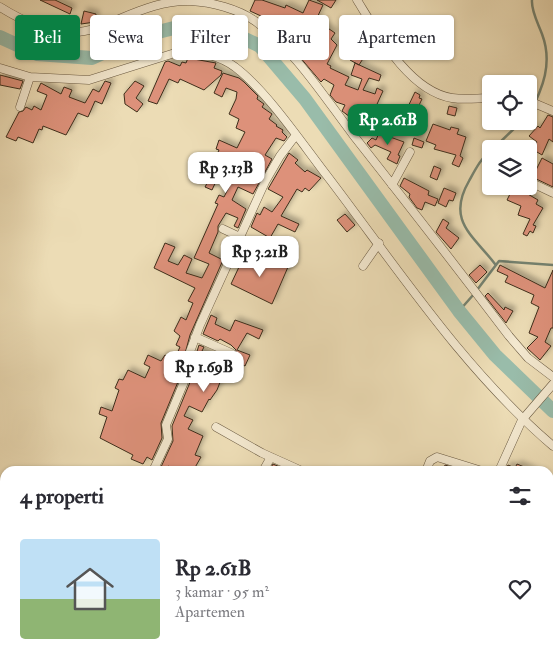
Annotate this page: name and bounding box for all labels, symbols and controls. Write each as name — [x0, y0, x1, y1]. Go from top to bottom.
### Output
chip: Beli — [15, 15, 80, 60]
chip: Sewa — [90, 15, 162, 60]
chip: Filter — [172, 15, 248, 60]
chip: Baru — [258, 15, 329, 60]
chip: Apartemen — [339, 15, 454, 60]
map controls — [482, 75, 537, 195]
button: locate — [482, 75, 537, 130]
pin: Rp 2.61B — [336, 104, 440, 146]
text: Rp 2.61B — [359, 110, 417, 130]
button: layers — [482, 140, 537, 195]
pin: Rp 3.13B — [174, 152, 278, 194]
text: Rp 3.13B — [199, 158, 253, 178]
pin: Rp 3.21B — [208, 236, 312, 278]
text: Rp 3.21B — [232, 242, 288, 262]
pin: Rp 1.69B — [152, 350, 256, 393]
text: Rp 1.69B — [175, 357, 233, 377]
icon: filters — [506, 482, 534, 510]
text: 4 properti — [20, 483, 104, 510]
text: Rp 2.61B — [175, 555, 252, 582]
icon: home — [60, 559, 120, 619]
icon: heart — [506, 575, 534, 603]
text: 3 kamar · 95 m² — [175, 582, 269, 602]
text: Apartemen — [175, 602, 245, 622]

